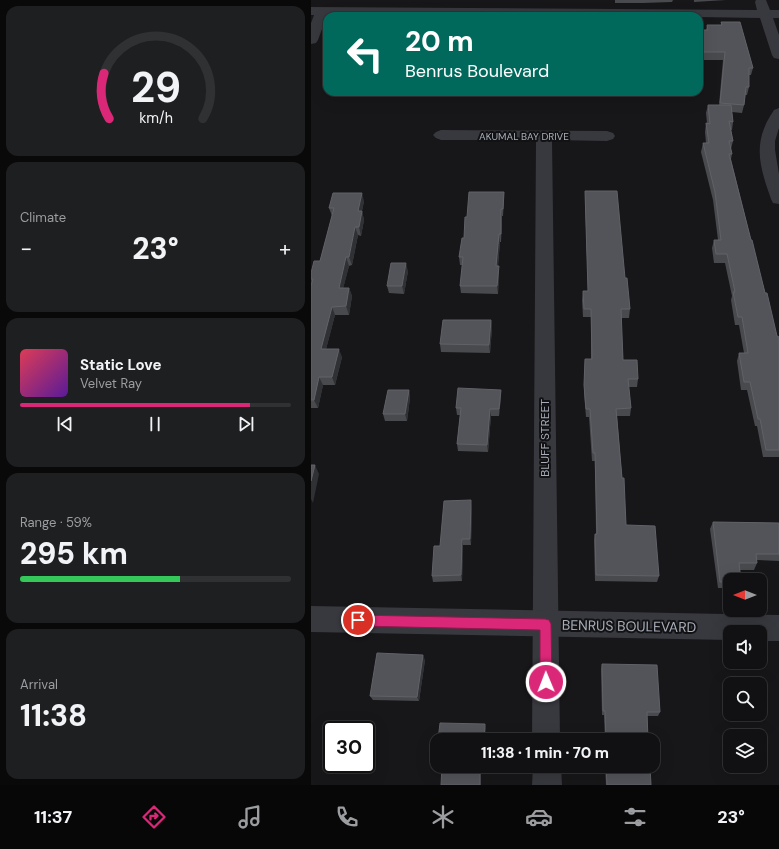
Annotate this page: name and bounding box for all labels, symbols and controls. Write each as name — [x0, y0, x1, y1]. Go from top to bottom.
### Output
text: 20 m — [405, 23, 474, 60]
icon: left — [339, 28, 391, 80]
text: Benrus Boulevard — [405, 59, 549, 83]
text: 29 — [130, 61, 181, 115]
text: km/h — [139, 108, 172, 126]
street label: AKUMAL BAY DRIVE — [479, 130, 569, 143]
text: Climate — [20, 209, 66, 226]
text: 23° — [132, 229, 179, 268]
text: − — [20, 234, 32, 263]
text: + — [279, 234, 291, 263]
text: Static Love — [80, 355, 161, 375]
text: Velvet Ray — [80, 375, 142, 392]
street label: BLUFF STREET — [537, 399, 553, 477]
icon: previous — [54, 413, 76, 435]
icon: pause — [144, 413, 166, 435]
icon: next — [235, 413, 257, 435]
text: Range · 59% — [20, 514, 92, 531]
text: 295 km — [20, 534, 128, 573]
north arrow — [723, 573, 767, 617]
map controls — [723, 573, 767, 773]
pin — [341, 603, 375, 637]
icon: arrive — [347, 609, 369, 631]
street label: BENRUS BOULEVARD — [562, 616, 696, 636]
button: sound — [723, 625, 767, 669]
position arrow — [525, 661, 567, 703]
text: Arrival — [20, 676, 58, 693]
button: search — [723, 677, 767, 721]
text: 11:38 — [20, 696, 87, 735]
speed limit sign: 30 — [323, 721, 375, 773]
button: layers — [723, 729, 767, 773]
text: 11:38 · 1 min · 70 m — [481, 743, 609, 763]
icon: directions — [140, 803, 168, 831]
icon: music — [236, 803, 264, 831]
icon: phone — [333, 803, 361, 831]
icon: climate — [429, 803, 457, 831]
icon: car — [525, 803, 553, 831]
icon: filters — [621, 803, 649, 831]
text: 11:37 — [34, 805, 72, 829]
text: 23° — [717, 805, 745, 829]

